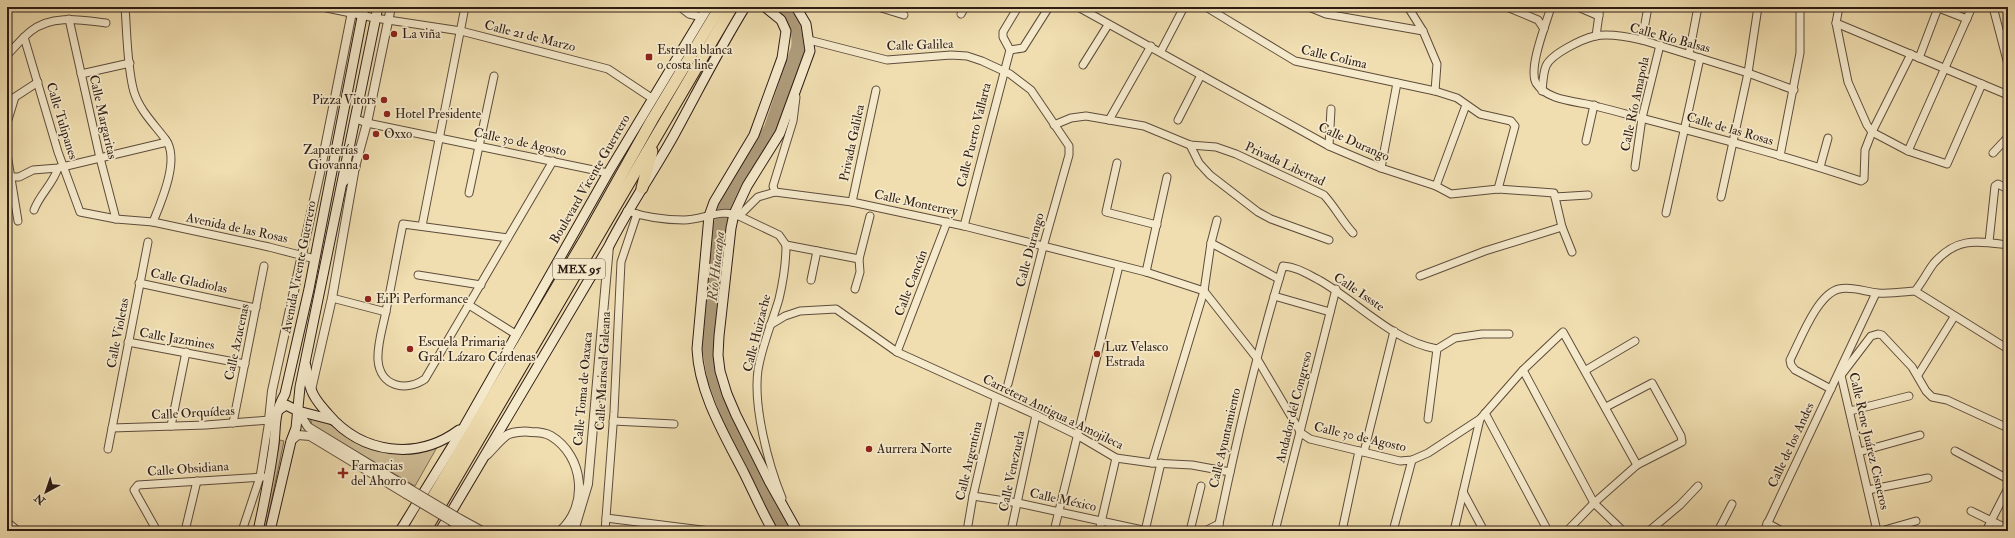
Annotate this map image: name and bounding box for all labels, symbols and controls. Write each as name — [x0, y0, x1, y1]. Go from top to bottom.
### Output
street label: Calle 21 de Marzo — [483, 17, 577, 55]
street label: Calle Río Balsas — [1628, 20, 1713, 57]
place label: La viña — [402, 26, 441, 42]
marker: La viña — [389, 29, 399, 39]
street label: Calle Galilea — [886, 36, 954, 54]
place label: Estrella blanca o costa line — [657, 42, 733, 73]
street label: Calle Colima — [1299, 42, 1369, 73]
marker: Estrella blanca o costa line — [644, 52, 654, 62]
street label: Calle Río Amapola — [1617, 55, 1654, 153]
street label: Calle Margaritas — [86, 73, 121, 161]
street label: Calle Tulipanes — [42, 80, 81, 162]
street label: Calle Puerto Vallarta — [953, 80, 995, 189]
place label: Pizza Vitors — [312, 92, 377, 108]
marker: Pizza Vitors — [379, 95, 389, 105]
street label: Privada Galilea — [836, 102, 868, 183]
place label: Hotel Presidente — [395, 106, 482, 122]
marker: Hotel Presidente — [382, 109, 392, 119]
street label: Calle de las Rosas — [1685, 109, 1776, 149]
street label: Boulevard Vicente Guerrero — [546, 112, 634, 246]
street label: Calle Durango — [1316, 119, 1392, 165]
street label: Calle 30 de Agosto — [472, 124, 568, 160]
place label: Oxxo — [384, 126, 412, 142]
marker: Oxxo — [371, 129, 381, 139]
street label: Privada Libertad — [1242, 138, 1328, 190]
place label: Zapaterías Giovanna — [303, 142, 359, 173]
marker: Zapaterías Giovanna — [361, 152, 371, 162]
street label: Calle Monterrey — [872, 186, 960, 221]
street label: Avenida Vicente Guerrero — [278, 199, 320, 336]
street label: Avenida de las Rosas — [184, 209, 290, 247]
street label: Calle Durango — [1012, 211, 1048, 289]
water label: Río Huacapa — [704, 230, 728, 303]
street label: Calle Cancún — [891, 247, 931, 318]
road number: MEX 95 — [553, 259, 605, 279]
street label: Calle Gladiolas — [149, 265, 229, 297]
street label: Calle Issste — [1331, 269, 1388, 315]
place label: EiPi Performance — [376, 291, 469, 307]
street label: Calle Huizache — [740, 292, 775, 373]
marker: EiPi Performance — [363, 294, 373, 304]
street label: Calle Violetas — [103, 296, 133, 369]
street label: Calle Azucenas — [221, 302, 253, 382]
street label: Calle Mariscal Galeana — [592, 310, 614, 431]
street label: Calle Jazmines — [138, 324, 217, 354]
street label: Calle Toma de Oaxaca — [570, 331, 596, 447]
place label: Escuela Primaria Gral. Lázaro Cárdenas — [418, 334, 536, 365]
place label: Luz Velasco Estrada — [1105, 339, 1168, 370]
marker: Escuela Primaria Gral. Lázaro Cárdenas — [405, 344, 415, 354]
marker: Luz Velasco Estrada — [1092, 349, 1102, 359]
street label: Andador del Congreso — [1272, 349, 1316, 466]
street label: Carretera Antigua a Amojileca — [980, 371, 1127, 453]
street label: Calle Rene Juárez Cisneros — [1845, 371, 1893, 512]
street label: Calle Ayuntamiento — [1206, 386, 1245, 490]
street label: Calle de los Andes — [1764, 399, 1818, 490]
street label: Calle Orquídeas — [151, 403, 236, 423]
street label: Calle Argentina — [952, 419, 986, 502]
street label: Calle 30 de Agosto — [1312, 419, 1408, 455]
street label: Calle Venezuela — [996, 428, 1029, 513]
place label: Aurrera Norte — [876, 441, 953, 457]
marker: Aurrera Norte — [864, 444, 874, 454]
street label: Calle Obsidiana — [147, 458, 230, 480]
place label: Farmacias del Ahorro — [351, 458, 406, 489]
marker: Farmacias del Ahorro — [338, 468, 348, 478]
north arrow — [26, 472, 66, 512]
street label: Calle México — [1028, 485, 1098, 515]
text: N — [31, 490, 49, 508]

